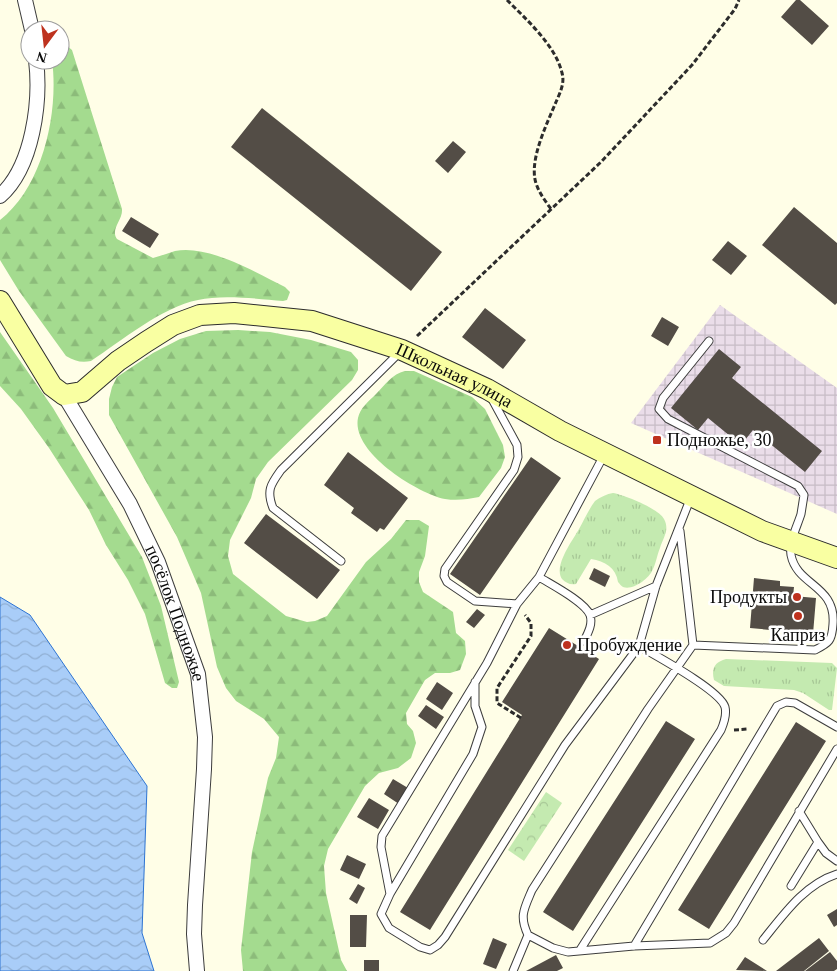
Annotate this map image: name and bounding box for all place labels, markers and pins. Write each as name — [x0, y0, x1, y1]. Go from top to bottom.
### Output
place label: Подножье, 30 — [667, 430, 771, 450]
marker: Подножье, 30 — [651, 434, 663, 446]
place label: Продукты — [710, 587, 787, 607]
marker: Продукты — [791, 591, 803, 603]
marker: Каприз — [792, 610, 804, 622]
place label: Каприз — [771, 625, 825, 645]
place label: Пробуждение — [577, 635, 682, 655]
marker: Пробуждение — [561, 639, 573, 651]

